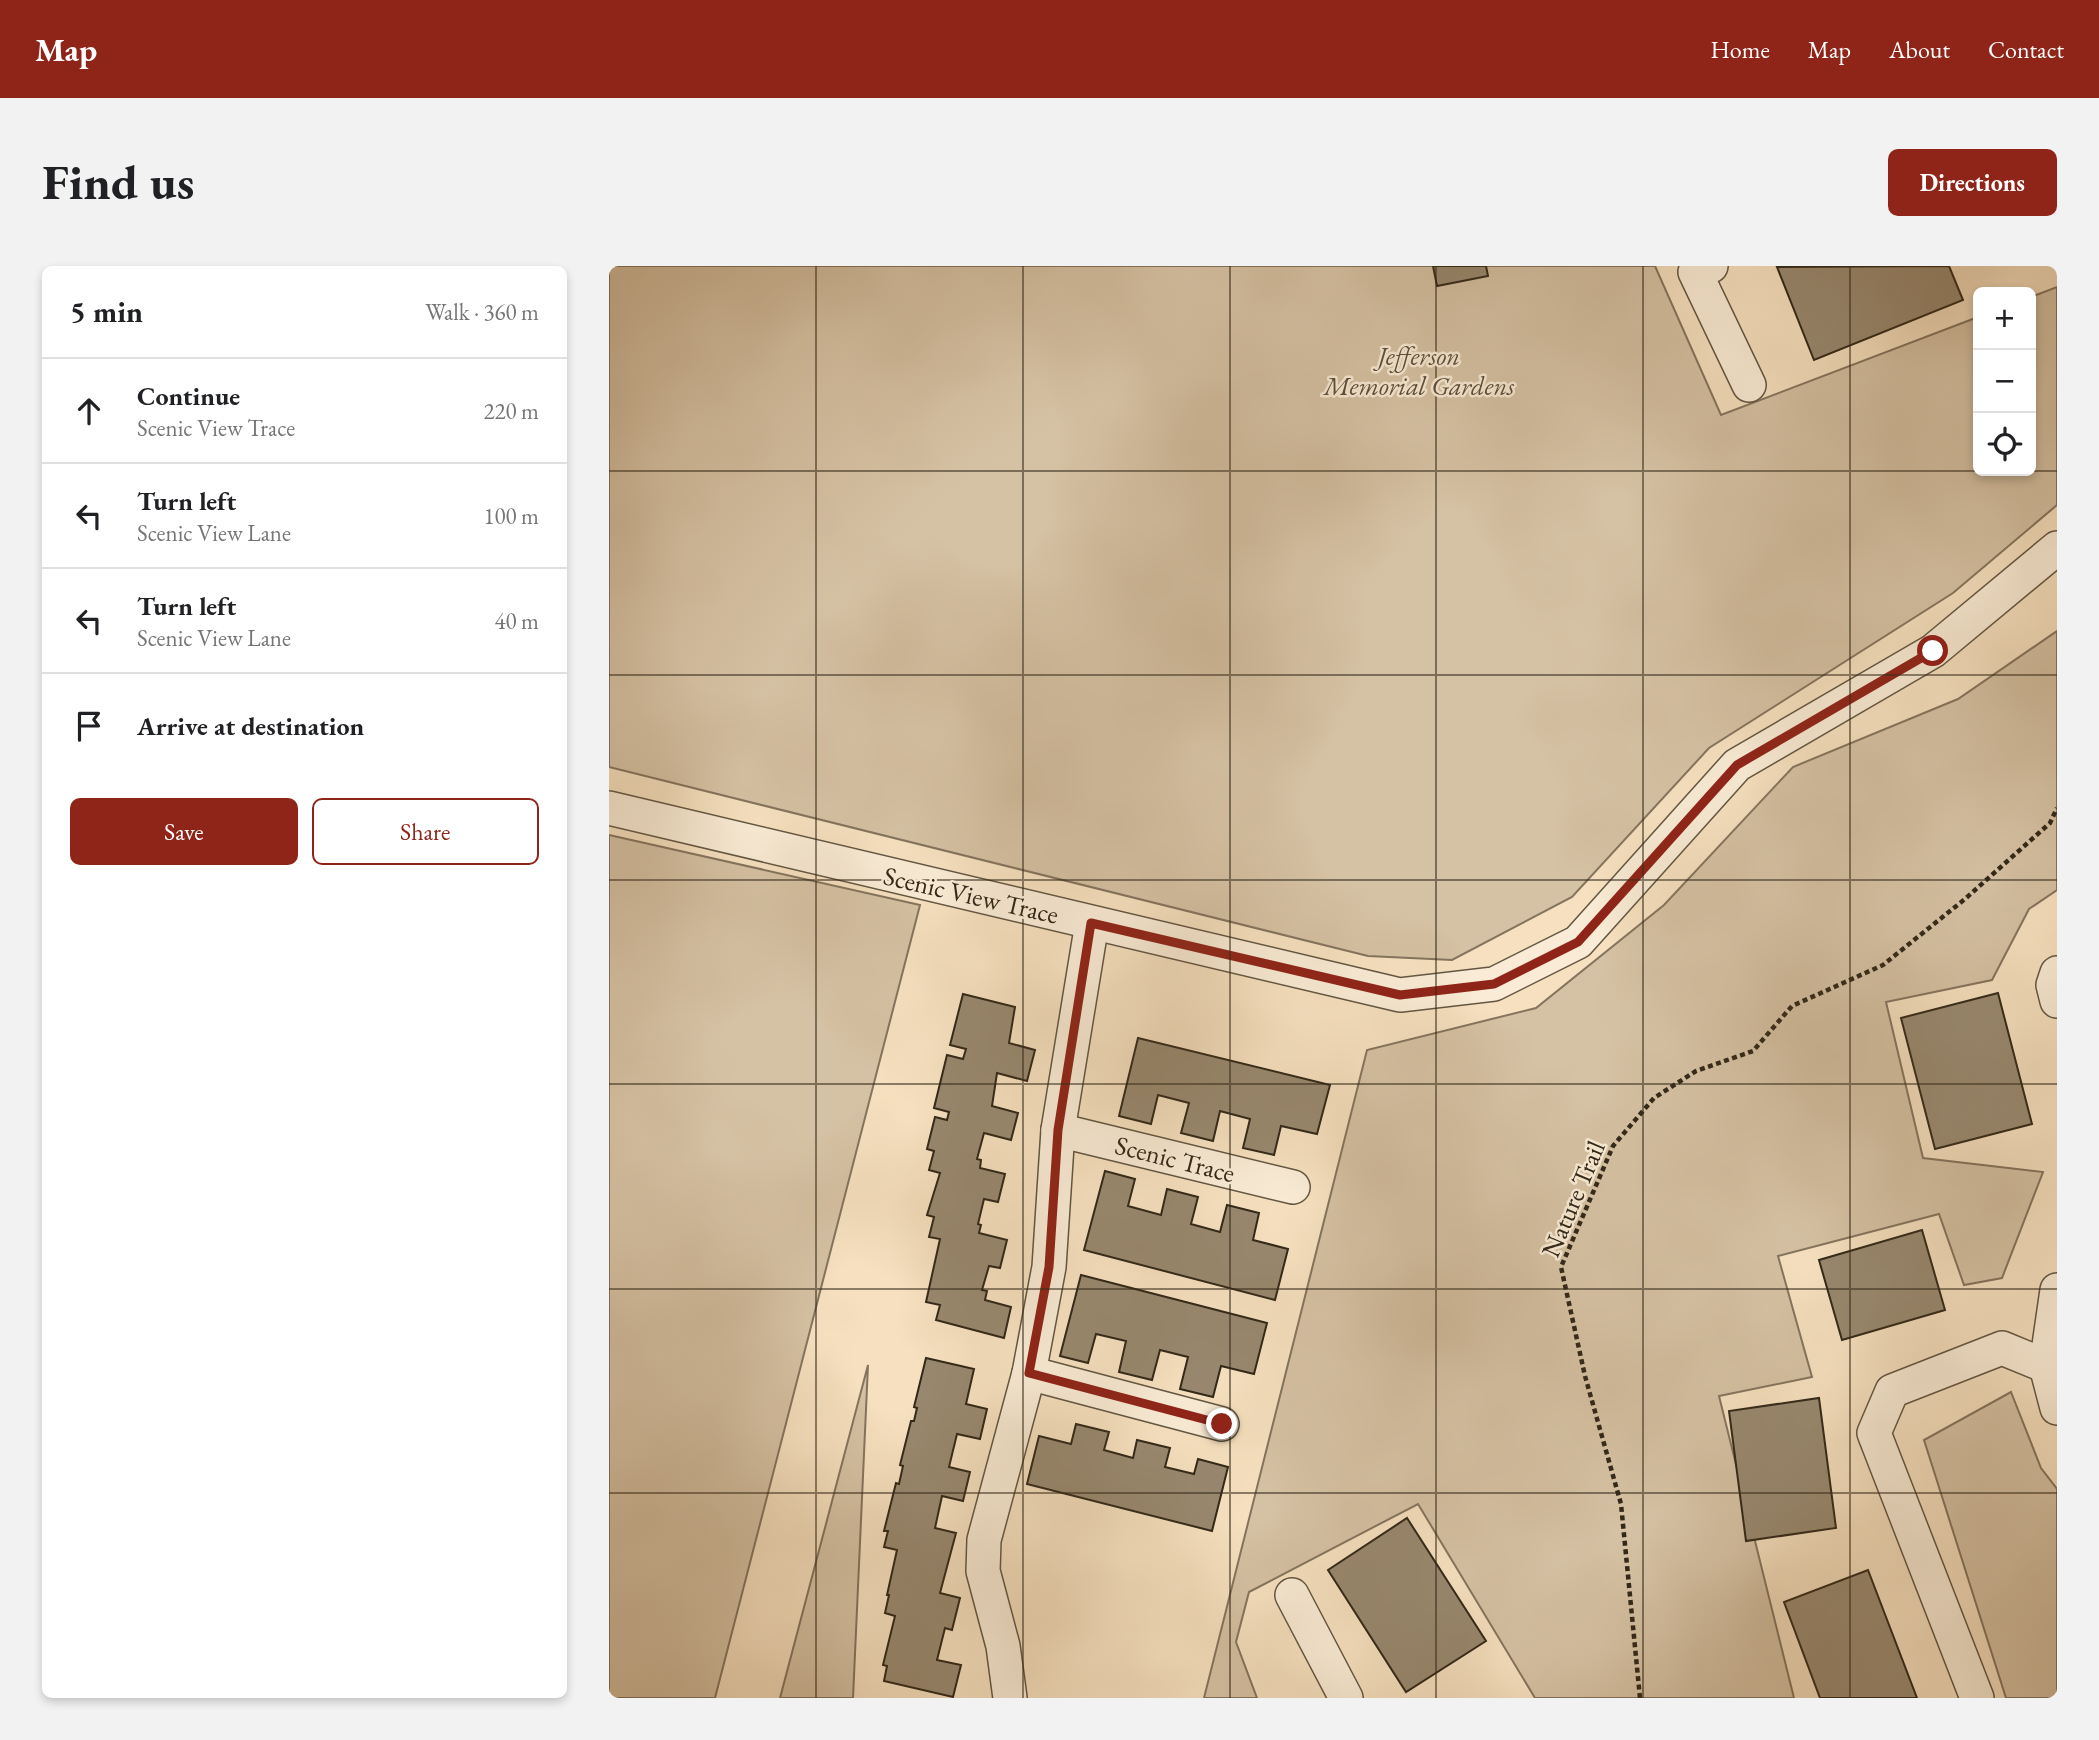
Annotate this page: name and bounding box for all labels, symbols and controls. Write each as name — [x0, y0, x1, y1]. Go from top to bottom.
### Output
text: Map — [35, 28, 97, 71]
text: Home — [1710, 34, 1770, 65]
text: Map — [1808, 34, 1851, 65]
text: About — [1889, 34, 1950, 65]
text: Contact — [1988, 34, 2064, 65]
button: Directions — [1888, 149, 2057, 216]
text: Find us — [42, 150, 194, 214]
map controls — [1973, 287, 2036, 476]
button: + — [1973, 287, 2036, 350]
text: 5 min — [70, 292, 143, 331]
text: Walk · 360 m — [425, 297, 539, 327]
park label: Jefferson Memorial Gardens — [1322, 339, 1515, 403]
button: − — [1973, 350, 2036, 413]
text: Continue — [137, 379, 240, 413]
icon: ahead — [70, 392, 108, 430]
text: 220 m — [483, 396, 539, 426]
text: Scenic View Trace — [137, 413, 295, 443]
button: locate — [1973, 413, 2036, 476]
text: Turn left — [137, 484, 236, 518]
icon: left — [70, 497, 108, 535]
text: 100 m — [483, 501, 539, 531]
text: Scenic View Lane — [137, 518, 291, 548]
text: Turn left — [137, 589, 236, 623]
icon: left — [70, 602, 108, 640]
text: 40 m — [494, 606, 539, 636]
text: Scenic View Lane — [137, 623, 291, 653]
route start — [1917, 635, 1948, 666]
icon: arrive — [70, 707, 108, 745]
text: Arrive at destination — [137, 709, 364, 743]
button: Save — [70, 798, 298, 865]
button: Share — [312, 798, 539, 865]
street label: Scenic View Trace — [880, 858, 1062, 932]
street label: Scenic Trace — [1112, 1128, 1238, 1190]
street label: Nature Trail — [1533, 1136, 1613, 1262]
route end — [1206, 1408, 1237, 1439]

